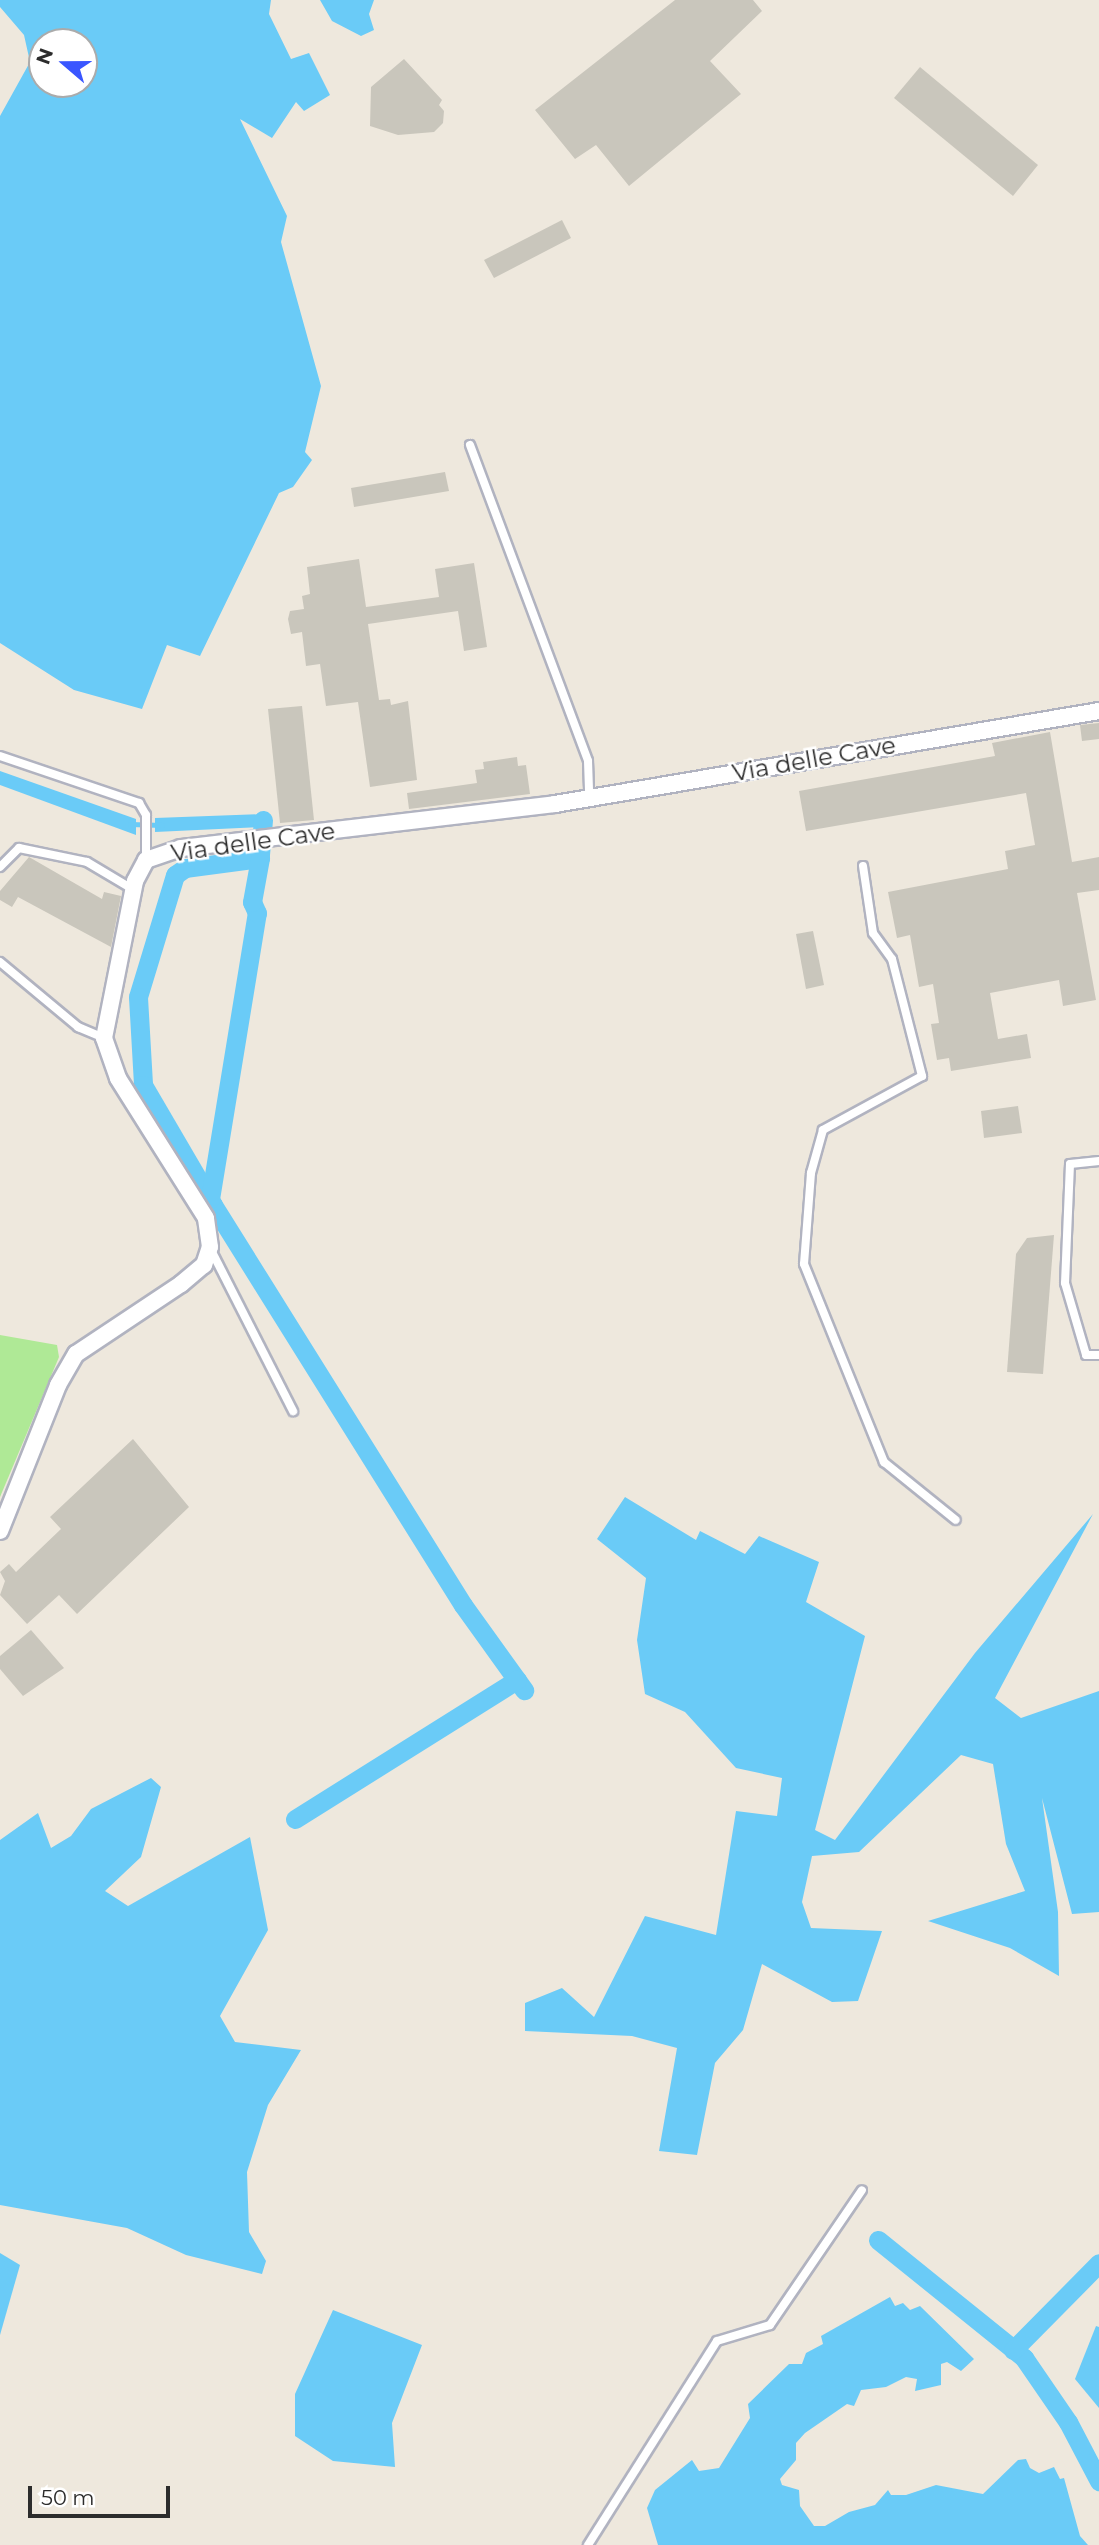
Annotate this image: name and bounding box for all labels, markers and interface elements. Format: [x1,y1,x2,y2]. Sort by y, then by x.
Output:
north arrow [28,28,98,98]
text: N [31,45,58,67]
street label: Via delle Cave [730,730,898,788]
street label: Via delle Cave [169,816,337,868]
scale bar [32,2472,173,2516]
text: 50 m [41,2485,95,2510]

